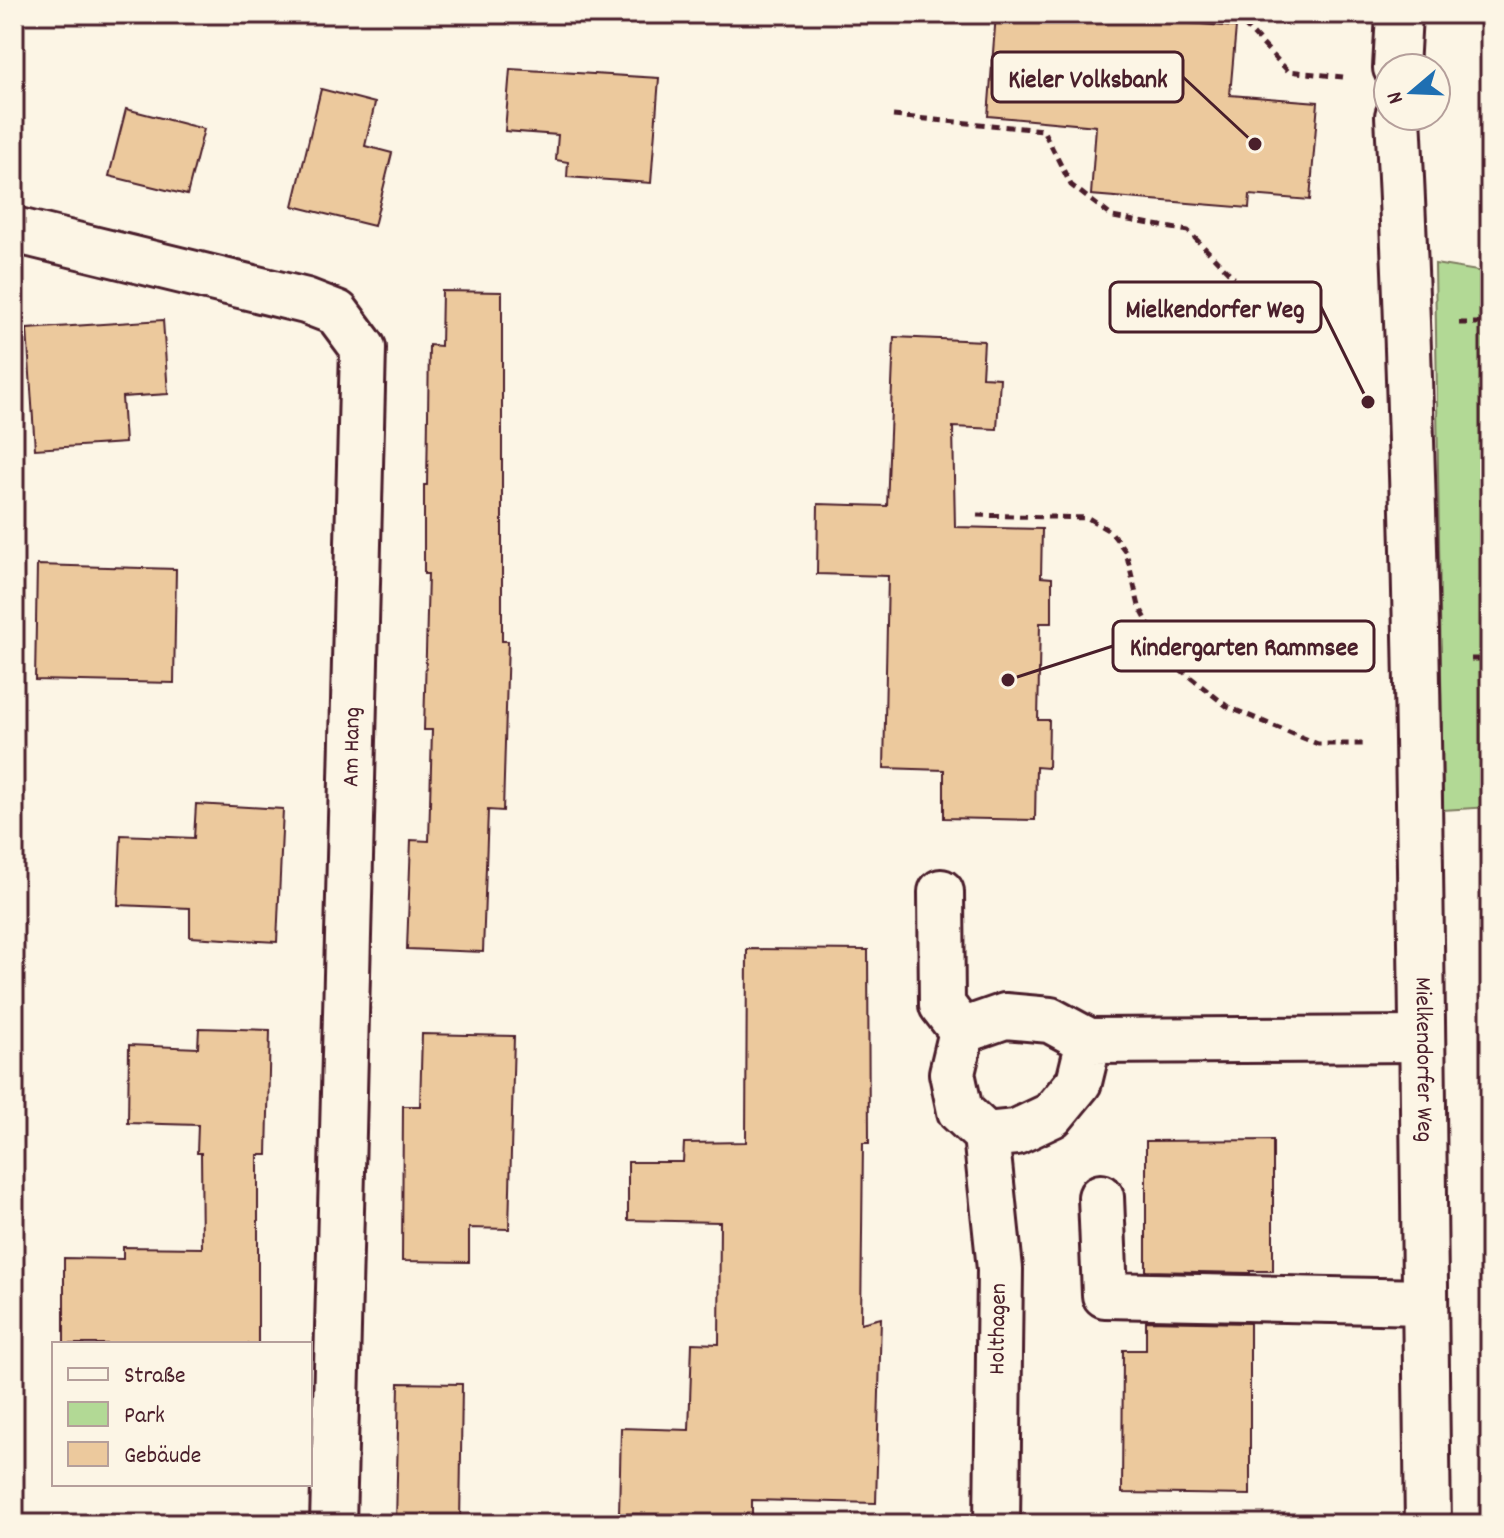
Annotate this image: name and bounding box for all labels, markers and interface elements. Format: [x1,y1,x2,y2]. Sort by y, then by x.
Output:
callout: Kieler Volksbank [992,52,1183,102]
north arrow [1372,52,1452,132]
text: Kieler Volksbank [1008,63,1168,100]
text: N [1380,87,1413,108]
callout: Mielkendorfer Weg [1110,282,1321,332]
text: Mielkendorfer Weg [1125,293,1305,330]
callout: Kindergarten Rammsee [1113,621,1374,671]
text: Kindergarten Rammsee [1130,631,1358,668]
street label: Am Hang [335,707,371,787]
street label: Mielkendorfer Weg [1405,977,1440,1143]
street label: Holthagen [981,1283,1017,1375]
legend [52,1342,312,1486]
text: Straße [124,1360,186,1394]
text: Park [124,1400,165,1434]
text: Gebäude [124,1440,201,1474]

